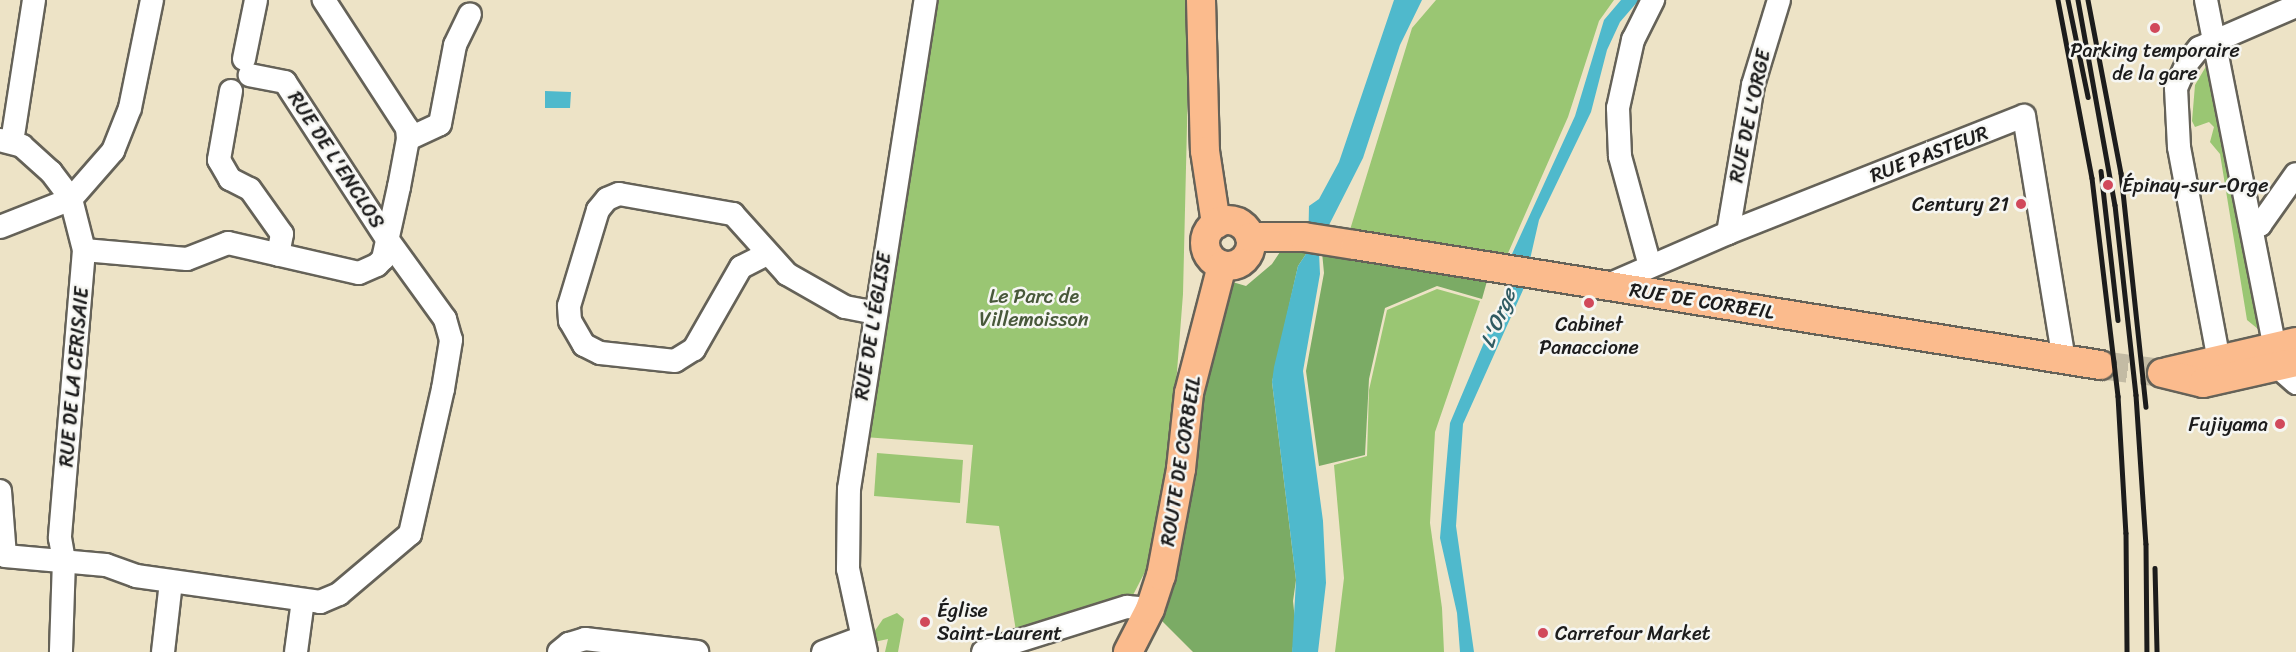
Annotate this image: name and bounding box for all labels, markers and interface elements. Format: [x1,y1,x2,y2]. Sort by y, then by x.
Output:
marker: Parking temporaire de la gare [2148,21,2162,35]
place label: Parking temporaire de la gare [2070,38,2240,85]
street label: RUE DE L'ORGE [1724,47,1776,185]
street label: RUE DE L'ENCLOS [283,87,389,233]
street label: RUE PASTEUR [1867,121,1991,187]
place label: Épinay-sur-Orge [2122,173,2268,197]
marker: Épinay-sur-Orge [2099,176,2117,194]
place label: Century 21 [1912,192,2009,216]
marker: Century 21 [2014,197,2028,211]
street label: RUE DE L'ÉGLISE [849,250,897,402]
street label: RUE DE CORBEIL [1628,278,1776,324]
park label: Le Parc de Villemoisson [979,284,1089,331]
street label: RUE DE LA CERISAIE [54,285,94,469]
water label: L'Orge [1474,285,1522,351]
marker: Cabinet Panaccione [1582,296,1596,310]
place label: Cabinet Panaccione [1539,312,1639,359]
street label: ROUTE DE CORBEIL [1156,375,1206,547]
place label: Fujiyama [2189,412,2268,436]
marker: Fujiyama [2273,417,2287,431]
place label: Église Saint-Laurent [937,598,1062,645]
marker: Église Saint-Laurent [918,615,932,629]
place label: Carrefour Market [1555,621,1710,645]
marker: Carrefour Market [1536,626,1550,640]

